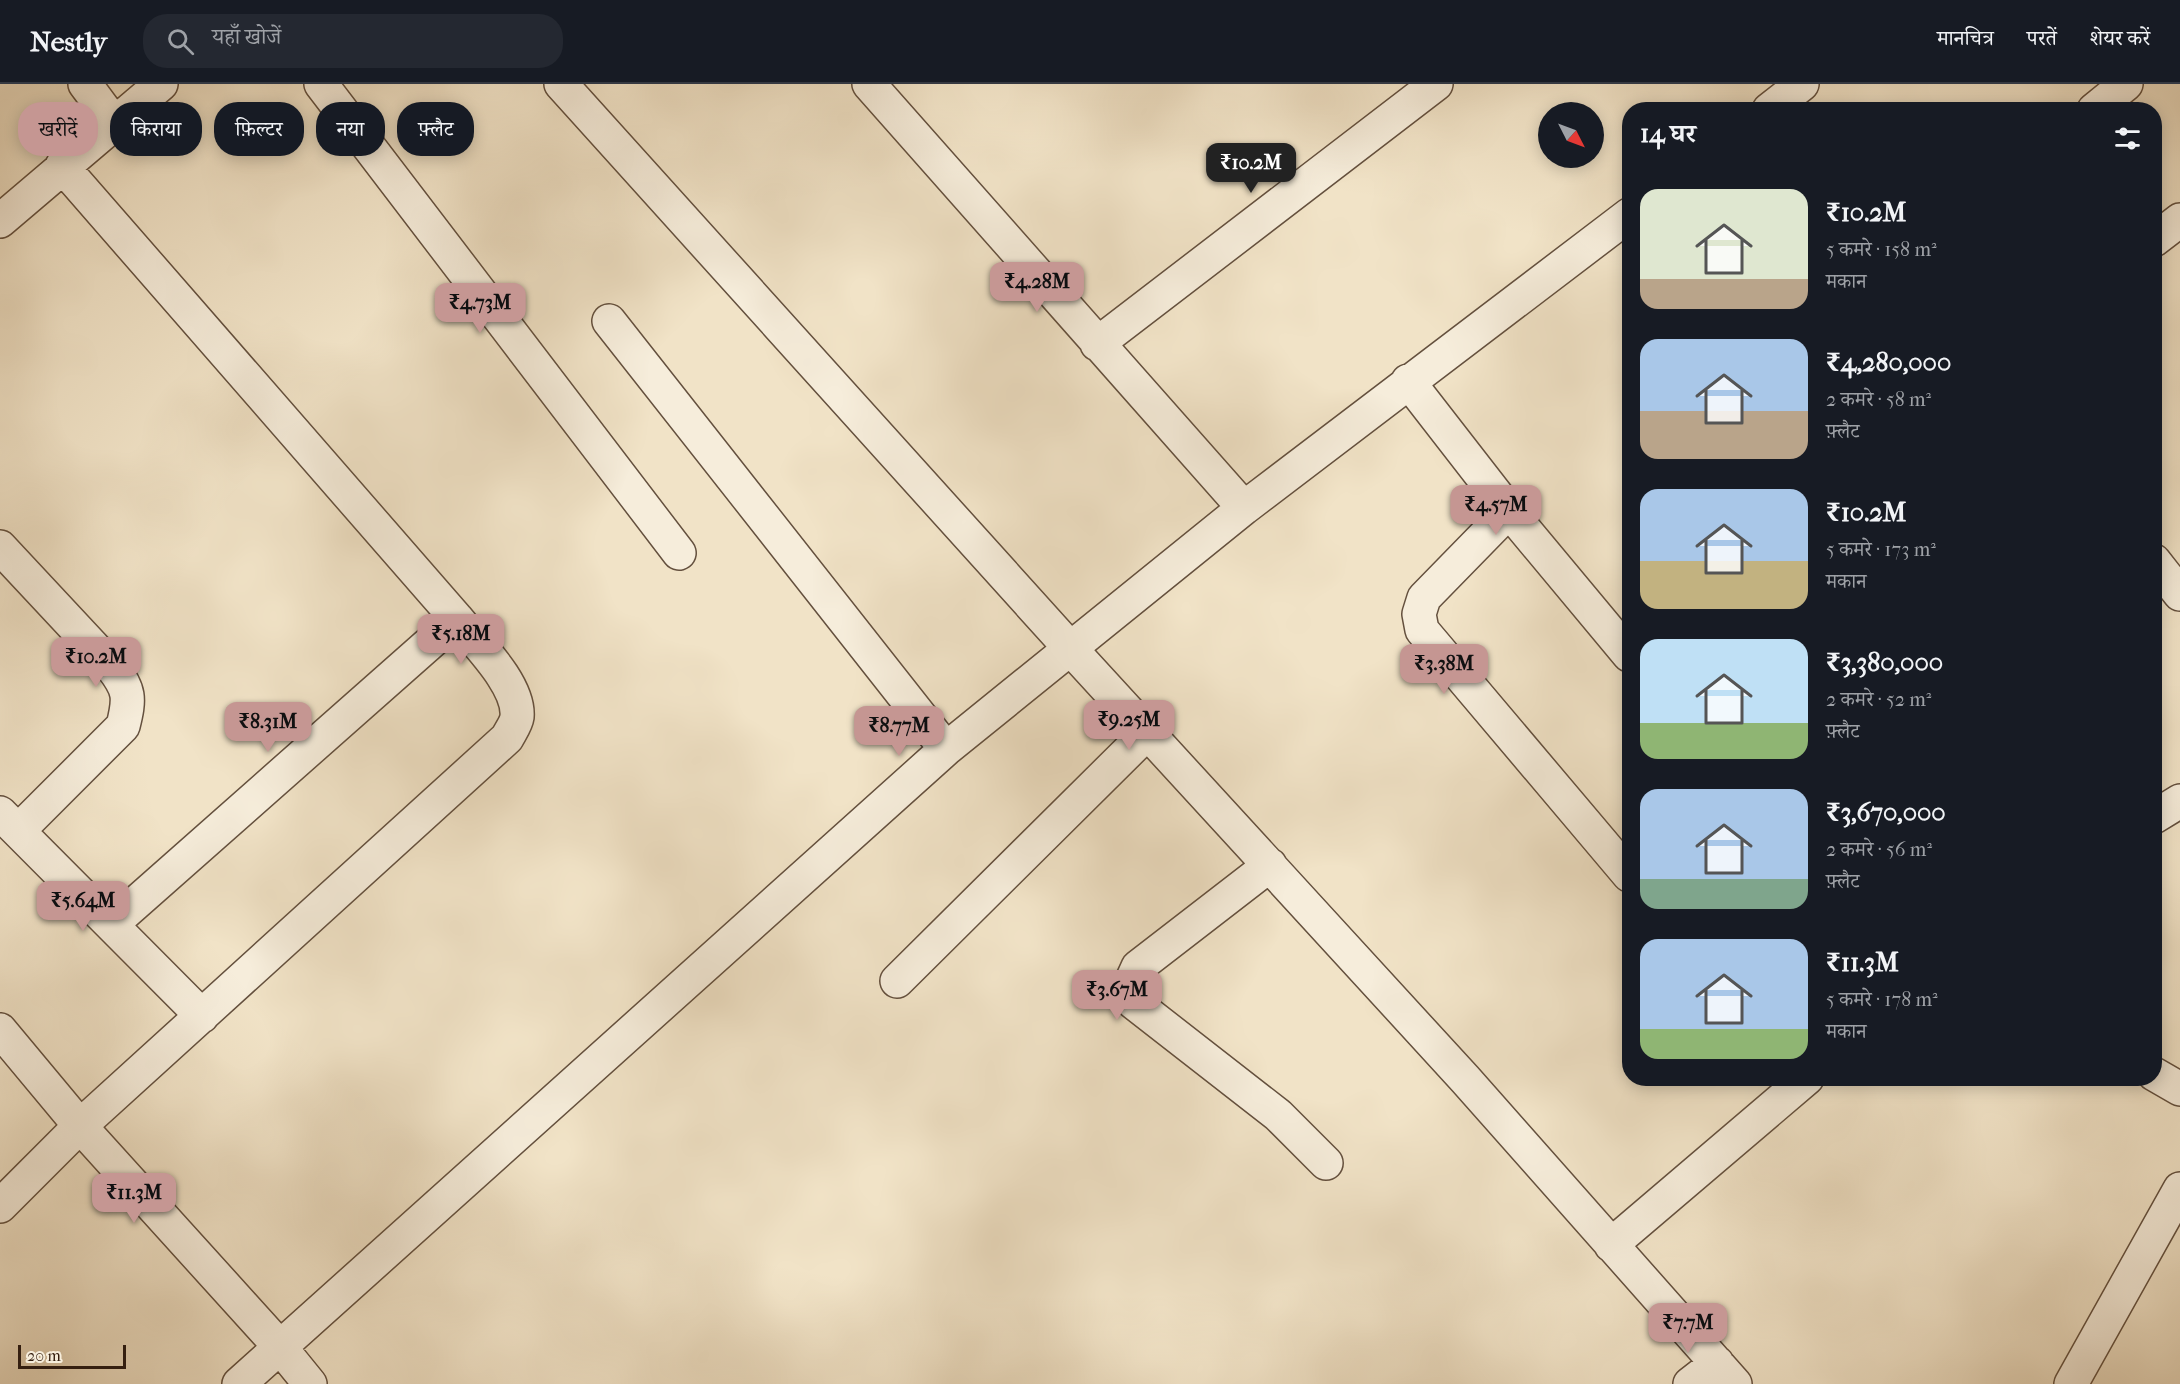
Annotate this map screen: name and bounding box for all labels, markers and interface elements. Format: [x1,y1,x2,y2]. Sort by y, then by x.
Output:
search box [143,14,563,68]
text: यहाँ खोजें [212,24,281,50]
text: Nestly [30,25,107,58]
icon: search [164,25,197,58]
text: मानचित्र [1937,26,1994,50]
text: परतें [2027,26,2057,50]
text: शेयर करें [2090,26,2150,50]
chip: खरीदें [18,102,98,156]
chip: किराया [110,102,202,156]
chip: फ़िल्टर [214,102,304,156]
chip: नया [316,102,385,156]
chip: फ़्लैट [397,102,474,156]
north arrow [1538,102,1604,168]
map controls [1538,102,1604,168]
text: 14 घर [1640,118,1696,149]
icon: filters [2111,122,2144,155]
pin: ₹10.2M [1202,143,1300,194]
text: ₹10.2M [1220,151,1282,174]
text: ₹10.2M [1826,197,1906,228]
icon: home [1688,213,1760,285]
text: 5 कमरे · 158 m² [1826,238,1937,261]
pin: ₹4.28M [988,262,1086,313]
text: ₹4.28M [1004,270,1070,293]
text: मकान [1826,270,1867,293]
pin: ₹4.73M [431,283,529,334]
text: ₹4.73M [449,291,511,314]
text: ₹4,280,000 [1826,347,1951,378]
icon: home [1688,363,1760,435]
text: 2 कमरे · 58 m² [1826,388,1931,411]
text: फ़्लैट [1826,420,1859,443]
pin: ₹4.57M [1447,485,1545,536]
text: ₹4.57M [1464,493,1528,516]
text: ₹10.2M [1826,497,1906,528]
icon: home [1688,513,1760,585]
text: 5 कमरे · 173 m² [1826,538,1936,561]
text: मकान [1826,570,1867,593]
pin: ₹5.18M [412,614,510,665]
text: ₹5.18M [431,622,491,645]
pin: ₹10.2M [47,637,145,688]
pin: ₹3.38M [1395,644,1493,695]
text: ₹10.2M [65,645,127,668]
text: ₹3,380,000 [1826,647,1943,678]
text: ₹3.38M [1414,652,1474,675]
icon: home [1688,663,1760,735]
text: 2 कमरे · 52 m² [1826,688,1932,711]
pin: ₹9.25M [1080,700,1178,751]
pin: ₹8.31M [219,702,317,753]
pin: ₹8.77M [850,706,948,757]
text: ₹9.25M [1098,708,1160,731]
text: ₹8.31M [239,710,297,733]
text: ₹8.77M [868,714,930,737]
text: फ़्लैट [1826,720,1859,743]
text: ₹3,670,000 [1826,797,1946,828]
icon: home [1688,813,1760,885]
text: 2 कमरे · 56 m² [1826,838,1932,861]
text: फ़्लैट [1826,870,1859,893]
pin: ₹5.64M [34,881,132,932]
text: ₹5.64M [51,889,115,912]
text: ₹11.3M [1826,947,1899,978]
icon: home [1688,963,1760,1035]
pin: ₹3.67M [1068,970,1166,1021]
text: ₹3.67M [1086,978,1148,1001]
text: 5 कमरे · 178 m² [1826,988,1938,1011]
text: मकान [1826,1020,1867,1043]
pin: ₹11.3M [85,1173,183,1224]
text: ₹11.3M [106,1181,162,1204]
pin: ₹7.7M [1646,1303,1730,1354]
text: ₹7.7M [1662,1311,1714,1334]
scale bar [18,1342,126,1370]
text: 20 m [27,1346,61,1365]

